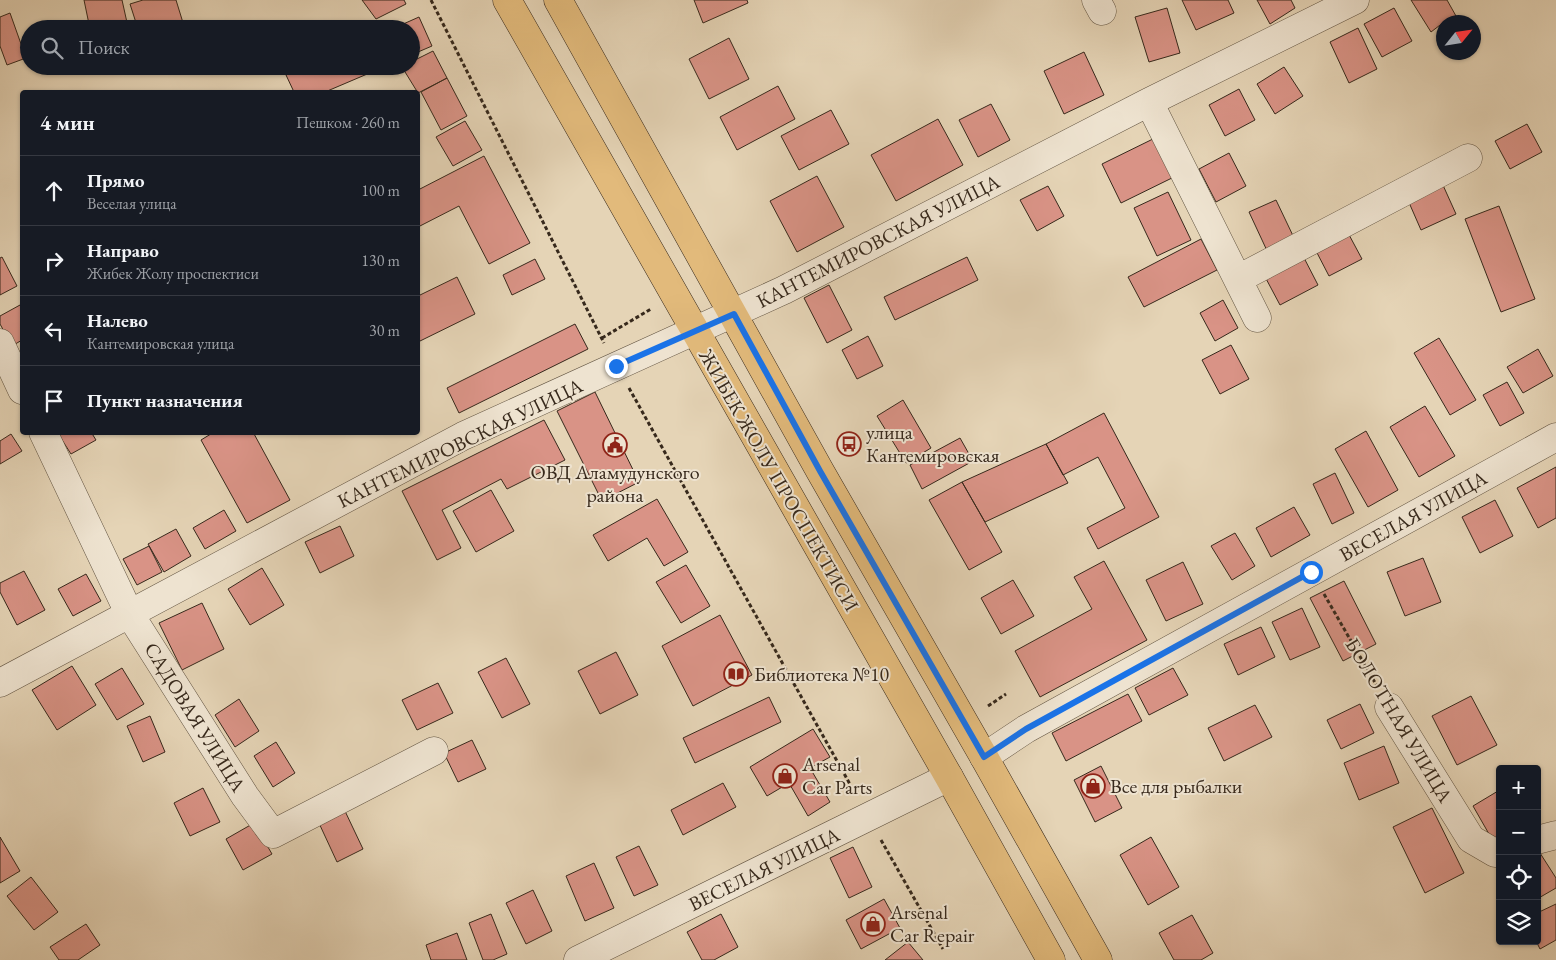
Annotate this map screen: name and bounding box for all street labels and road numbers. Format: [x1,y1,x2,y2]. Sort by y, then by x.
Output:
street label: КАНТЕМИРОВСКАЯ УЛИЦА [752,168,1004,314]
street label: ЖИБЕК ЖОЛУ ПРОСПЕКТИСИ [693,343,865,616]
street label: КАНТЕМИРОВСКАЯ УЛИЦА [333,372,587,514]
street label: ВЕСЕЛАЯ УЛИЦА [1335,465,1492,567]
street label: БОЛОТНАЯ УЛИЦА [1340,633,1459,807]
street label: САДОВАЯ УЛИЦА [139,637,252,797]
street label: ВЕСЕЛАЯ УЛИЦА [684,821,844,917]

